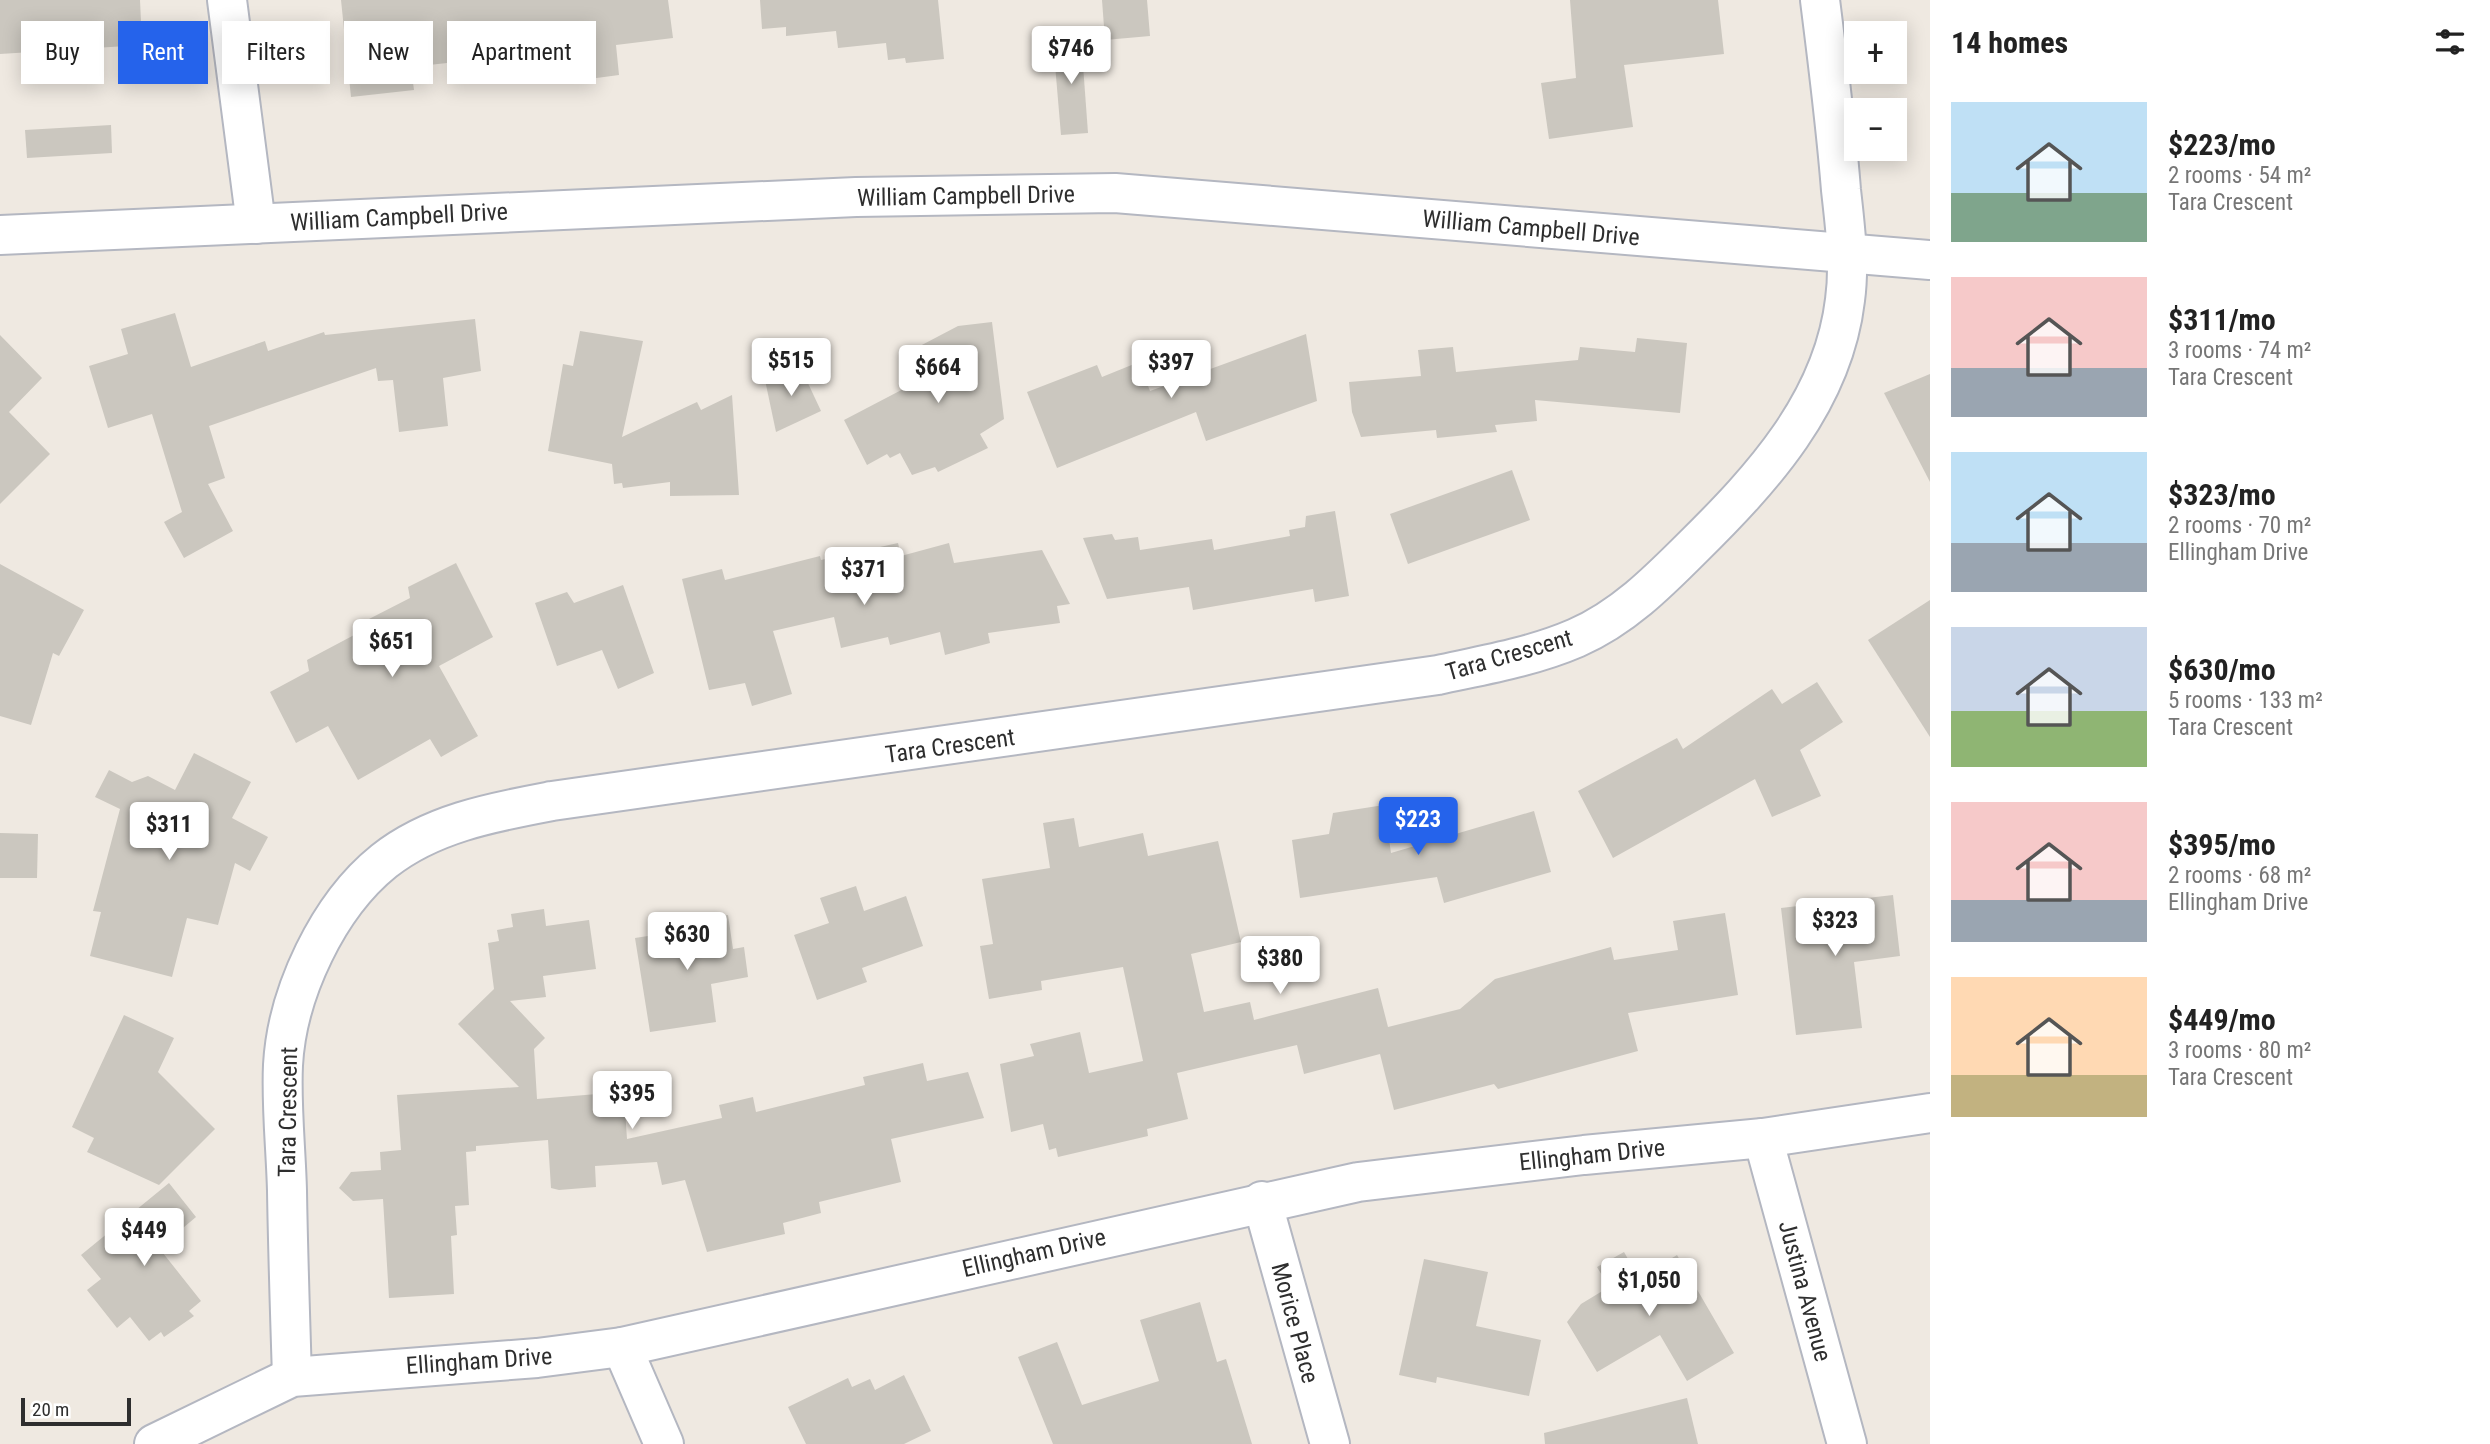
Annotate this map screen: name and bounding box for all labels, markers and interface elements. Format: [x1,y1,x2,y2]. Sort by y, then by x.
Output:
chip: Buy [21,21,104,84]
chip: Rent [118,21,208,84]
chip: Filters [222,21,330,84]
chip: New [344,21,433,84]
chip: Apartment [447,21,596,84]
map controls [1844,21,1907,161]
button: + [1844,21,1907,84]
icon: filters [2431,23,2469,61]
text: 14 homes [1951,25,2068,60]
pin: $746 [1030,27,1112,86]
text: $746 [1048,35,1094,62]
button: − [1844,98,1907,161]
text: $223/mo [2168,127,2276,162]
icon: home [2007,130,2091,214]
text: 2 rooms · 54 m² [2168,162,2311,189]
street label: William Campbell Drive [857,180,1075,212]
text: Tara Crescent [2168,189,2293,216]
street label: William Campbell Drive [289,197,509,237]
street label: William Campbell Drive [1421,205,1641,251]
text: $311/mo [2168,302,2276,337]
icon: home [2007,305,2091,389]
text: 3 rooms · 74 m² [2168,337,2311,364]
pin: $515 [750,338,832,398]
pin: $397 [1130,340,1212,400]
pin: $664 [897,346,979,405]
text: $515 [768,347,814,374]
text: $397 [1148,349,1194,376]
text: $664 [915,354,961,381]
text: Tara Crescent [2168,364,2293,391]
text: $323/mo [2168,477,2276,512]
icon: home [2007,480,2091,564]
text: 2 rooms · 70 m² [2168,512,2311,539]
text: Ellingham Drive [2168,539,2308,566]
pin: $371 [823,548,905,607]
text: $371 [841,556,887,583]
pin: $651 [351,620,433,679]
street label: Tara Crescent [1442,624,1576,686]
text: $651 [369,628,415,655]
text: $630/mo [2168,652,2276,687]
icon: home [2007,655,2091,739]
text: 5 rooms · 133 m² [2168,687,2323,714]
text: Tara Crescent [2168,714,2293,741]
street label: Tara Crescent [883,723,1017,769]
pin: $223 [1377,798,1459,857]
pin: $311 [128,802,210,862]
text: $223 [1395,806,1441,833]
text: $311 [146,811,192,838]
text: $395/mo [2168,827,2276,862]
icon: home [2007,830,2091,914]
text: 2 rooms · 68 m² [2168,862,2311,889]
text: Ellingham Drive [2168,889,2308,916]
pin: $323 [1794,898,1876,958]
text: $323 [1812,907,1858,934]
pin: $630 [646,912,728,972]
text: $630 [664,921,710,948]
pin: $380 [1239,936,1321,996]
text: $380 [1257,945,1303,972]
text: $449/mo [2168,1002,2276,1037]
icon: home [2007,1005,2091,1089]
text: 3 rooms · 80 m² [2168,1037,2311,1064]
street label: Tara Crescent [273,1047,303,1177]
text: Tara Crescent [2168,1064,2293,1091]
pin: $395 [591,1072,673,1131]
text: $395 [609,1080,655,1107]
street label: Ellingham Drive [1518,1133,1666,1177]
pin: $449 [103,1208,185,1268]
text: $449 [121,1217,167,1244]
street label: Justina Avenue [1773,1218,1837,1364]
street label: Ellingham Drive [959,1223,1109,1283]
pin: $1,050 [1592,1258,1706,1318]
street label: Morice Place [1265,1260,1325,1386]
text: $1,050 [1617,1267,1681,1294]
street label: Ellingham Drive [405,1342,553,1380]
scale bar [21,1395,131,1427]
text: 20 m [32,1398,69,1421]

